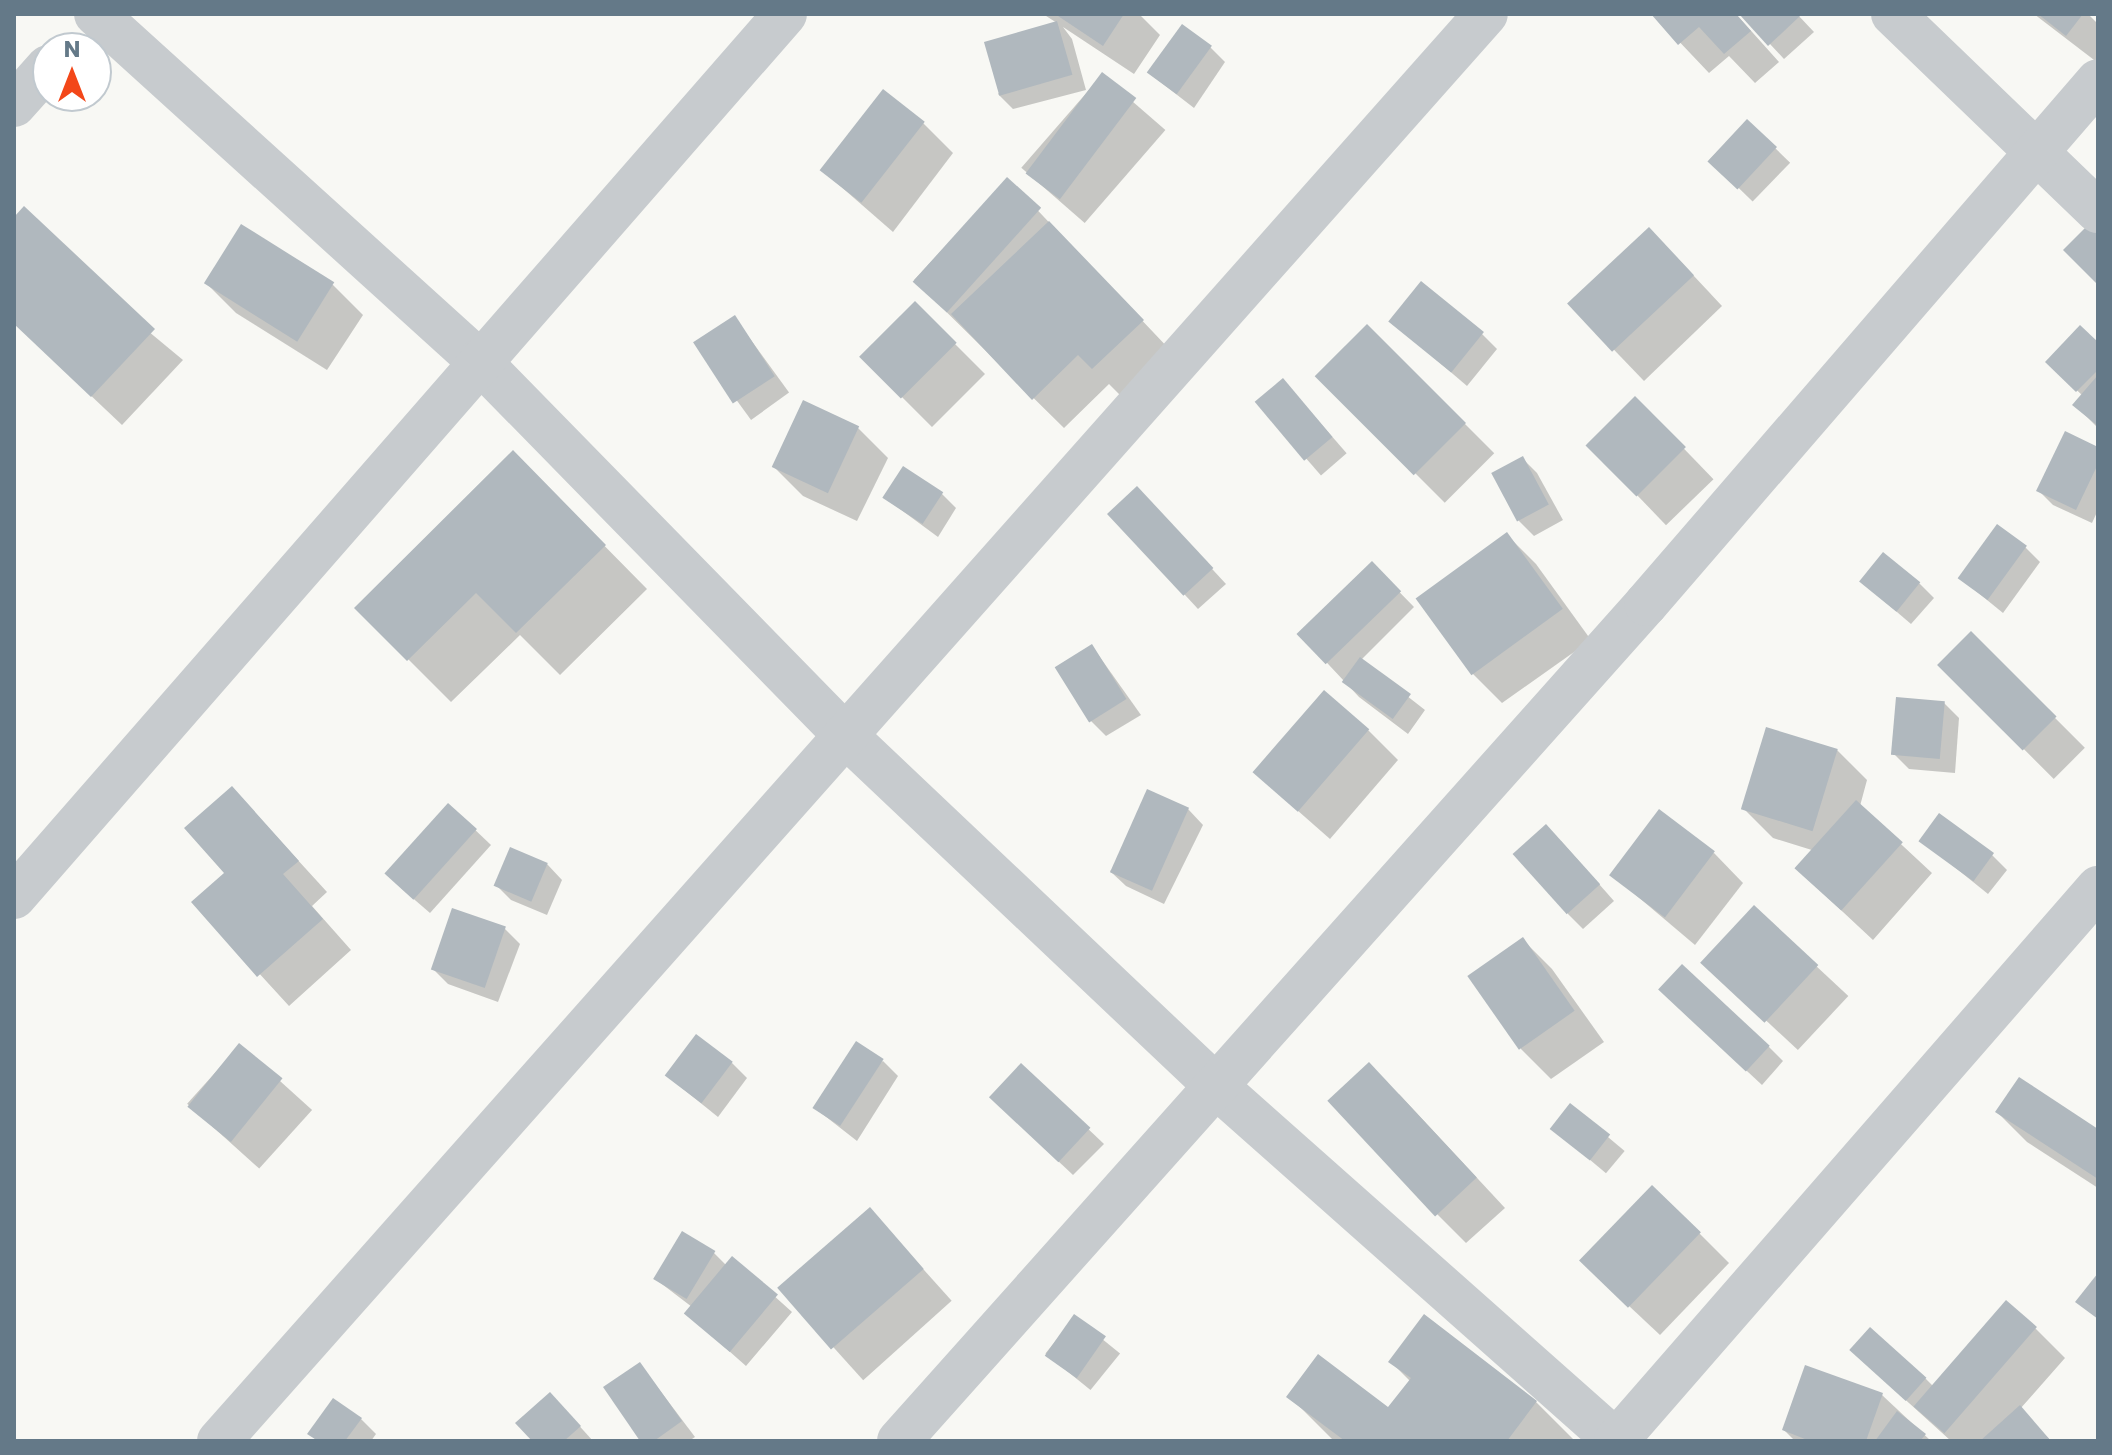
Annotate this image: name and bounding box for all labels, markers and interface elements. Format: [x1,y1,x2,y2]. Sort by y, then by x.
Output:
north arrow [32,32,112,112]
text: N [64,34,80,65]

